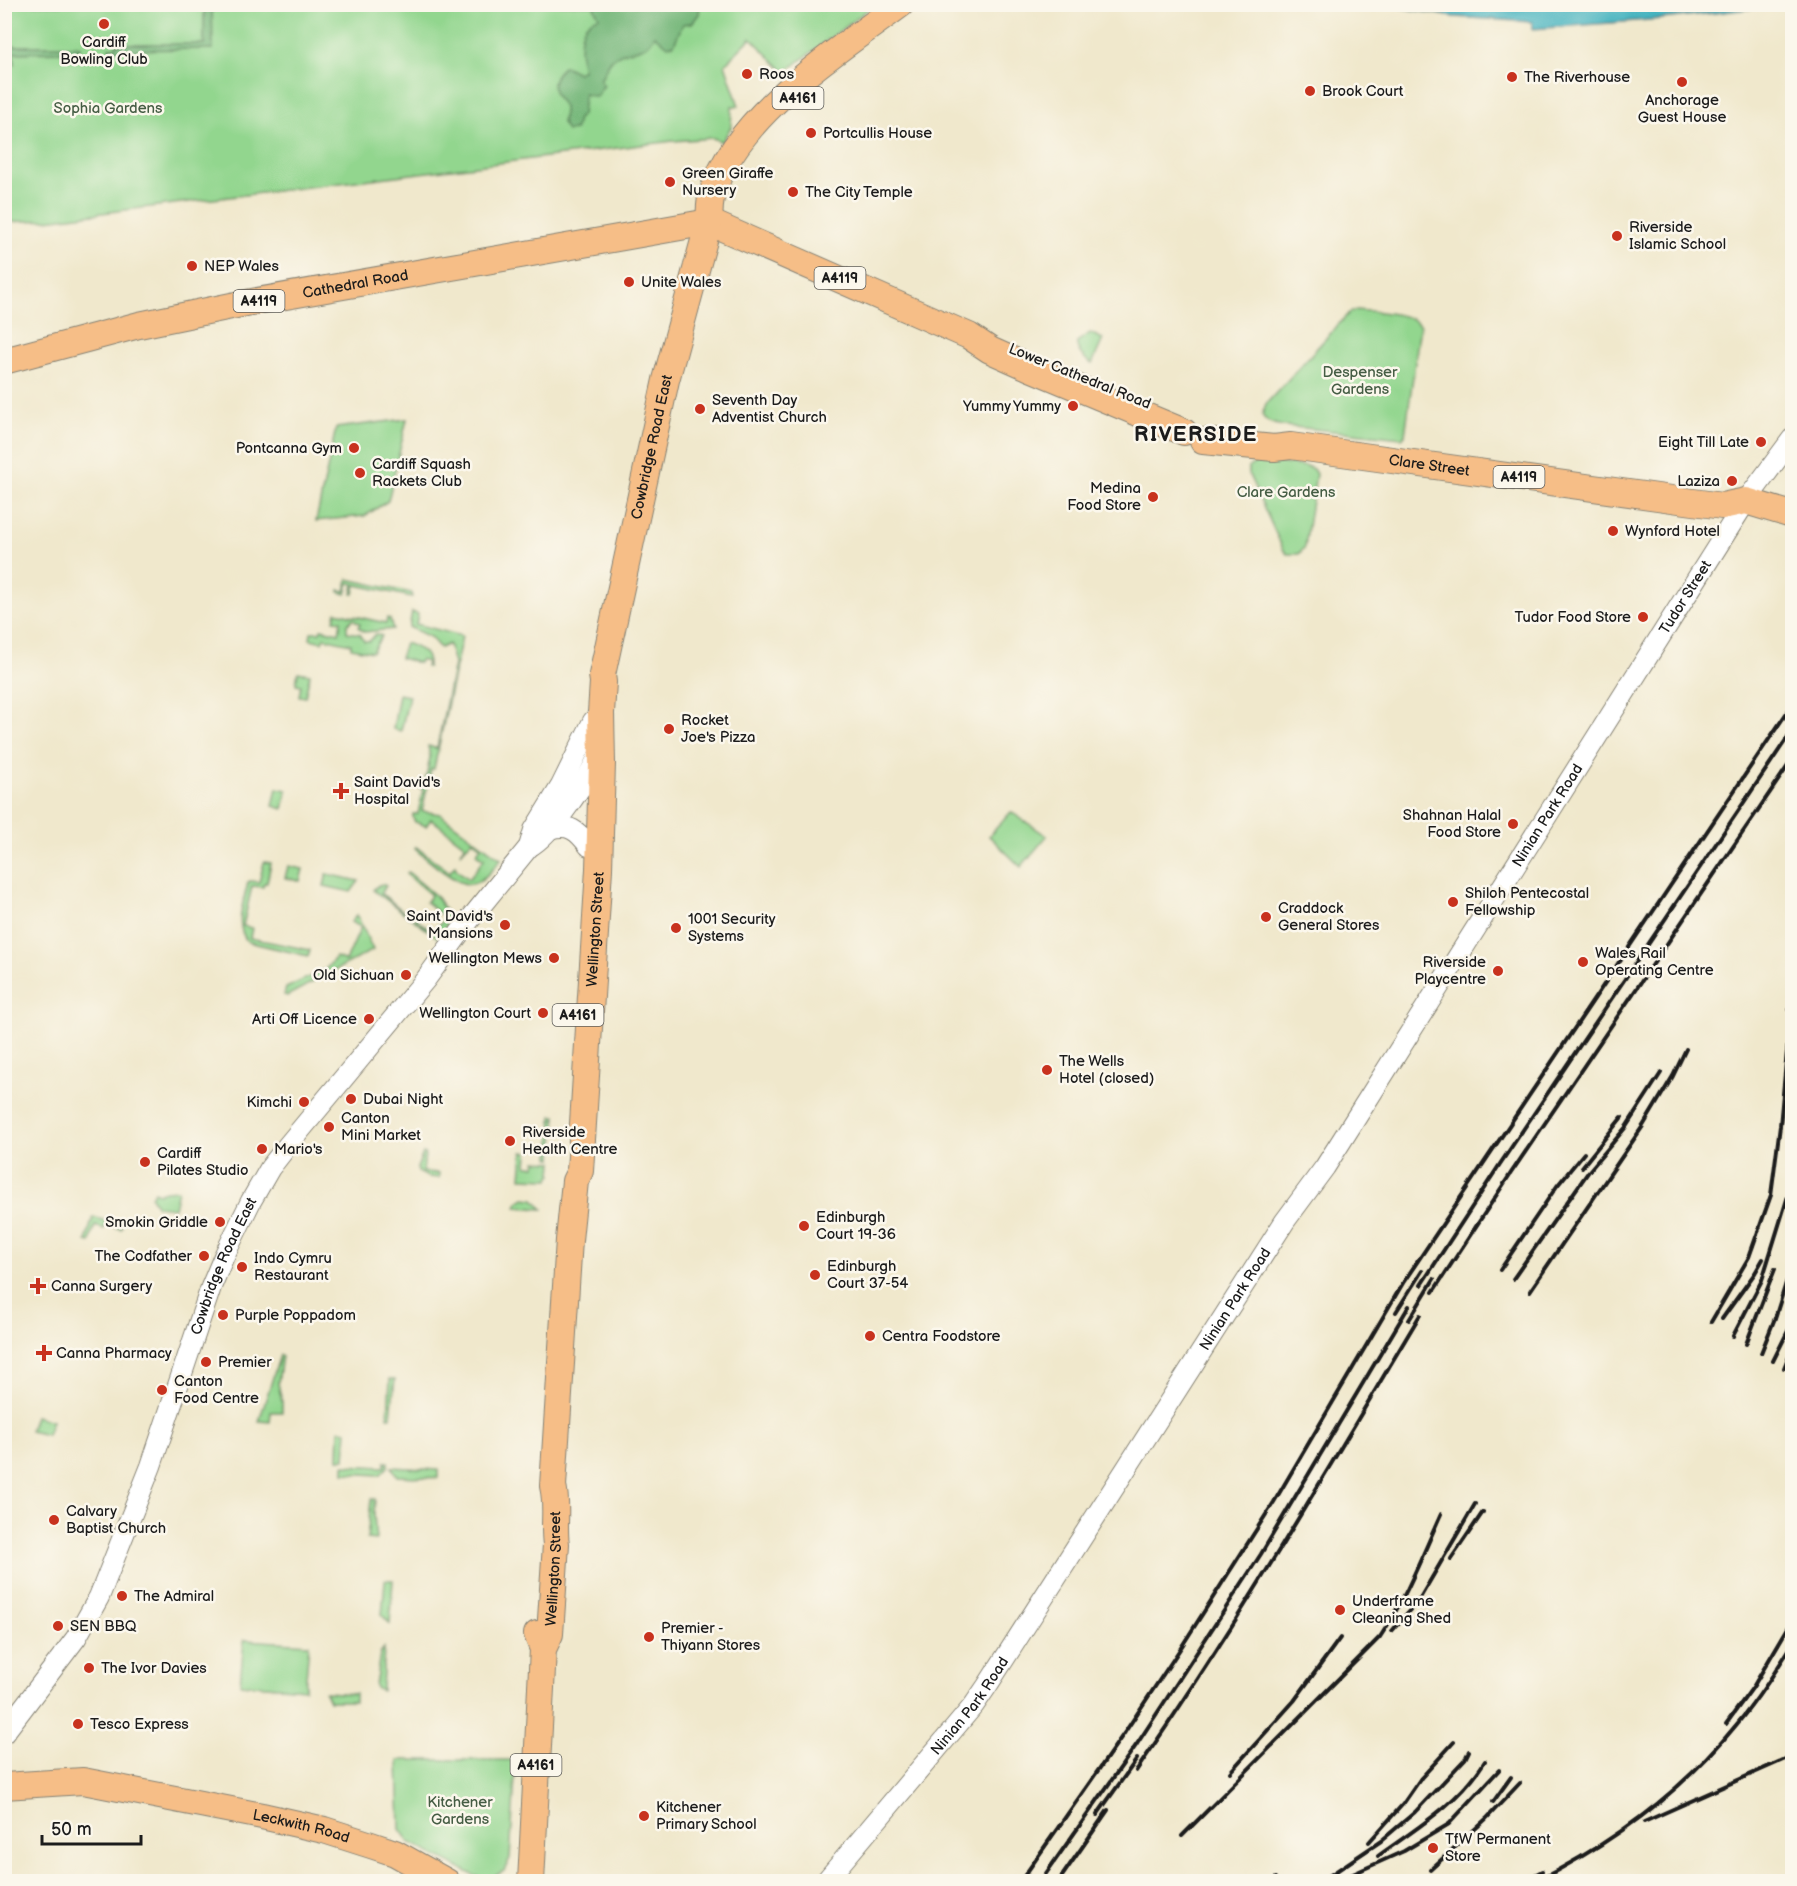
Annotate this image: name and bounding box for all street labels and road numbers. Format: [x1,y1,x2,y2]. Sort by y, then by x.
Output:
road number: A4161 [772,87,824,109]
street label: Cathedral Road [301,266,410,303]
road number: A4119 [814,267,866,289]
road number: A4119 [234,290,284,312]
street label: Lower Cathedral Road [1006,339,1154,414]
street label: Cowbridge Road East [627,372,677,521]
street label: Clare Street [1387,451,1471,481]
road number: A4119 [1494,466,1544,488]
street label: Tudor Street [1655,557,1716,638]
street label: Ninian Park Road [1508,760,1587,871]
street label: Wellington Street [583,871,609,988]
road number: A4161 [552,1004,604,1026]
street label: Cowbridge Road East [187,1194,261,1337]
street label: Ninian Park Road [1195,1244,1275,1354]
street label: Wellington Street [542,1511,566,1627]
street label: Ninian Park Road [927,1654,1013,1759]
road number: A4161 [510,1754,562,1776]
street label: Leckwith Road [251,1805,352,1848]

